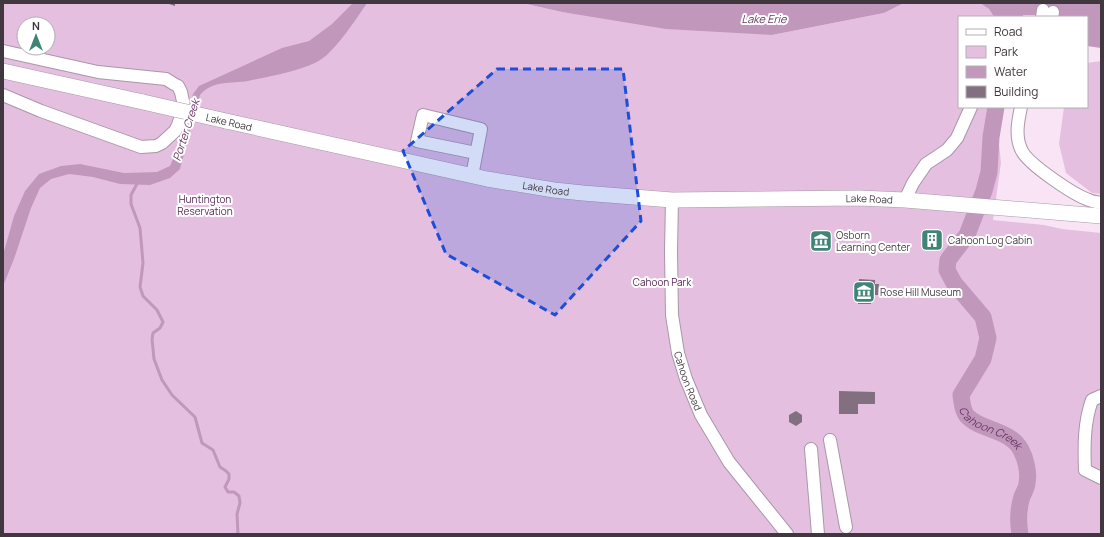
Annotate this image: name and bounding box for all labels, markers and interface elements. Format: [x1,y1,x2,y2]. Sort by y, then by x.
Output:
water label: Lake Erie [742,11,787,26]
north arrow [16,16,56,56]
legend [958,16,1088,108]
text: N [32,18,40,33]
text: Road [994,23,1022,40]
text: Park [994,43,1019,60]
text: Water [994,63,1028,80]
text: Building [994,83,1038,100]
water label: Porter Creek [169,96,203,163]
street label: Lake Road [204,110,254,134]
street label: Lake Road [521,178,570,199]
street label: Lake Road [846,191,893,206]
park label: Huntington Reservation [177,192,233,218]
building icon: Cahoon Log Cabin [919,227,945,253]
museum icon: Osborn Learning Center [808,228,834,254]
place label: Osborn Learning Center [836,228,911,254]
place label: Cahoon Log Cabin [948,233,1032,247]
park label: Cahoon Park [633,275,692,289]
museum icon: Rose Hill Museum [851,279,877,305]
place label: Rose Hill Museum [880,285,961,299]
street label: Cahoon Road [671,349,705,413]
water label: Cahoon Creek [956,404,1027,453]

